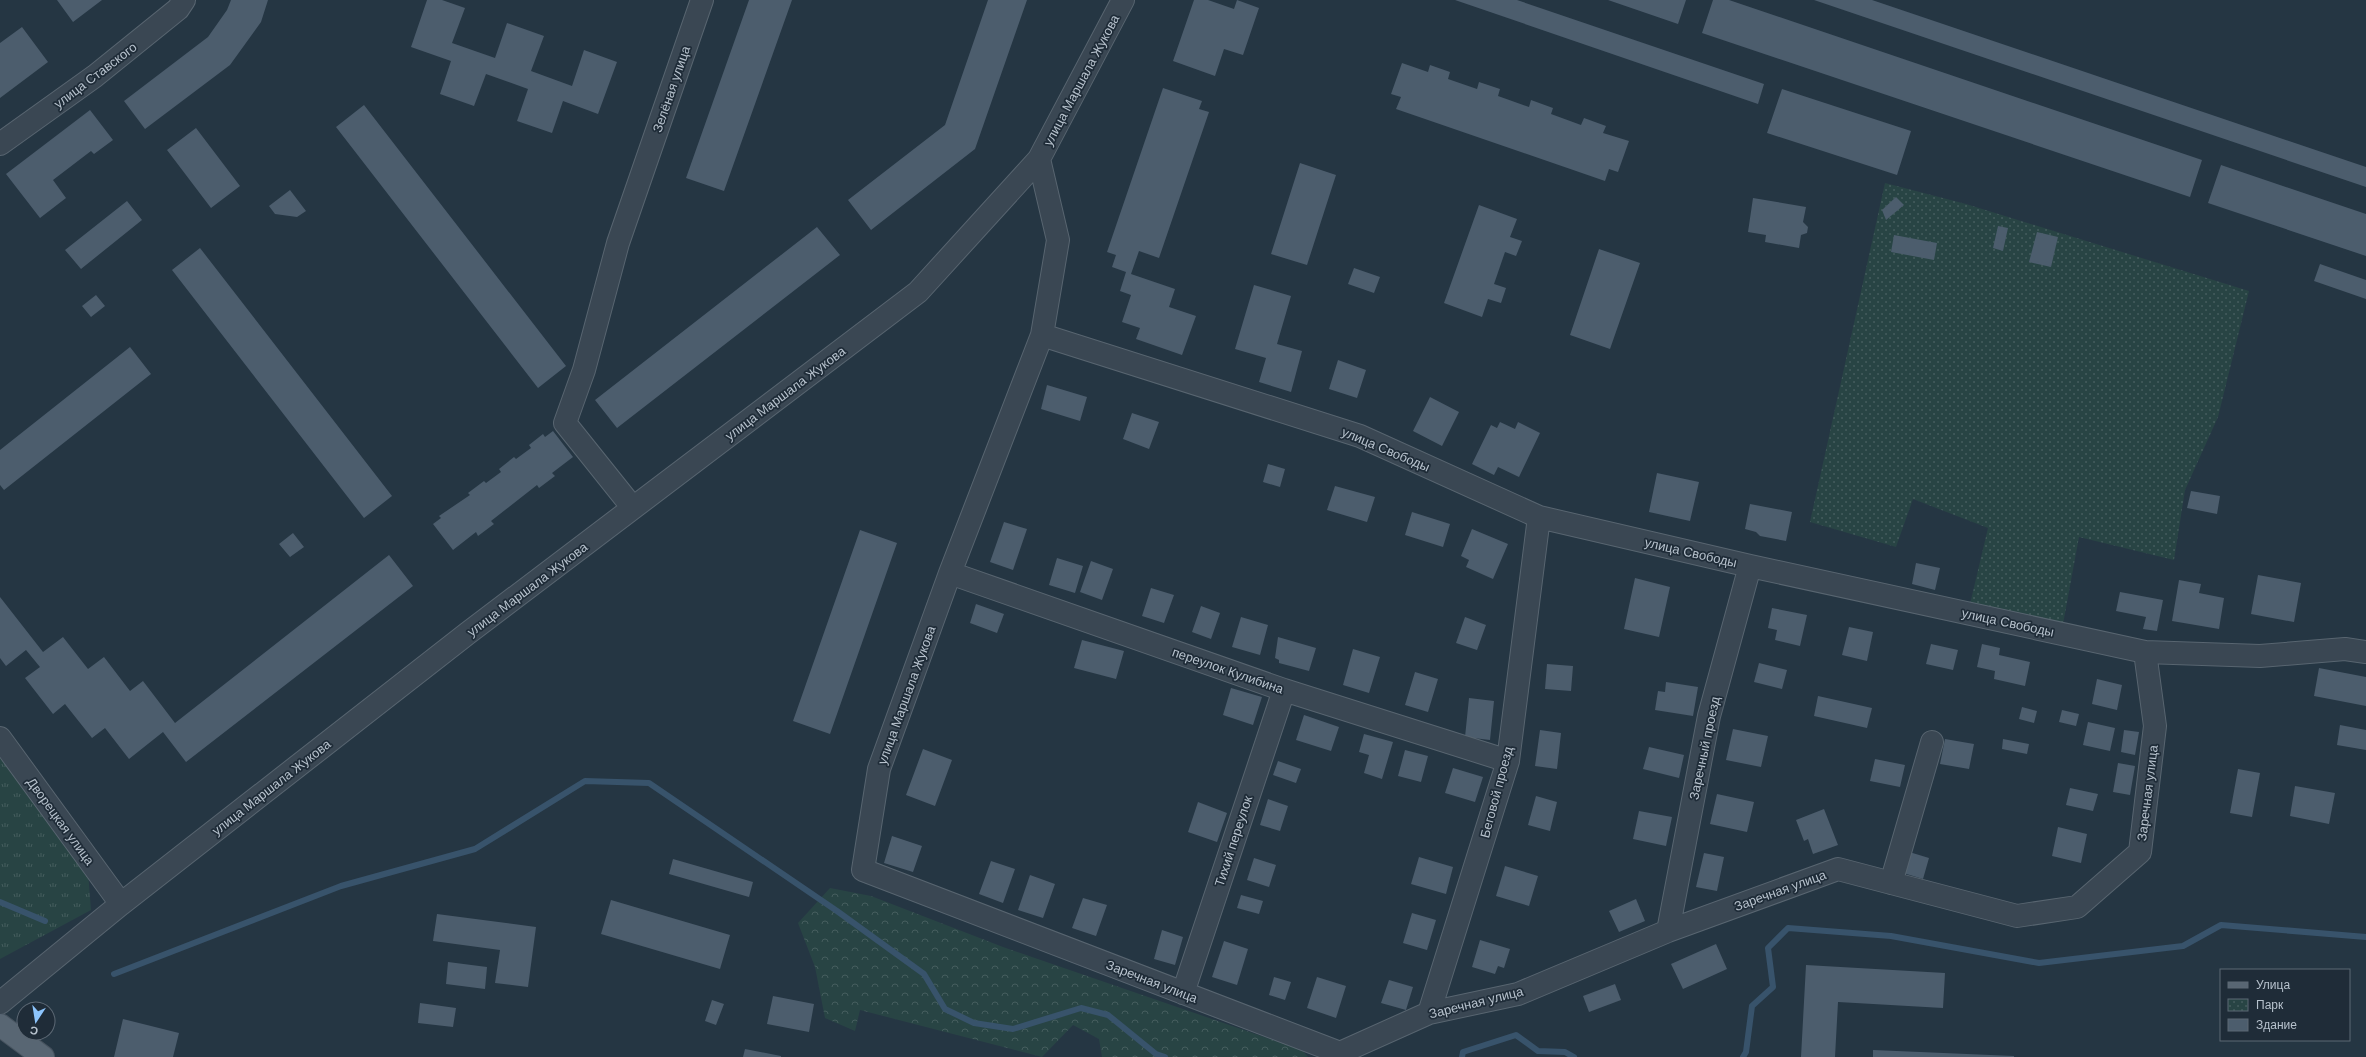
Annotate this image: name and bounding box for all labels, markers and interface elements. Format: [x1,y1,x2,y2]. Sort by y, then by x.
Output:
street label: улица Маршала Жукова [1040,11,1123,148]
street label: улица Ставского [51,39,140,111]
street label: Зелёная улица [650,43,694,134]
street label: улица Маршала Жукова [722,343,849,443]
street label: улица Свободы [1340,424,1432,475]
street label: улица Свободы [1643,535,1738,570]
street label: улица Маршала Жукова [464,539,591,639]
street label: улица Свободы [1960,605,2055,640]
street label: улица Маршала Жукова [874,623,939,766]
street label: переулок Кулибина [1170,644,1286,697]
street label: Заречный проезд [1686,695,1723,801]
street label: улица Маршала Жукова [209,736,334,838]
street label: Заречная улица [2134,743,2161,842]
street label: Беговой проезд [1477,744,1516,839]
street label: Дворецкая улица [24,775,98,869]
street label: Тихий переулок [1212,794,1255,889]
street label: Заречная улица [1732,867,1829,914]
street label: Заречная улица [1104,957,1200,1006]
legend [2220,969,2350,1041]
text: Улица [2256,978,2290,992]
street label: Заречная улица [1427,983,1526,1021]
text: Парк [2256,998,2284,1012]
north arrow [16,1001,56,1041]
text: Здание [2256,1018,2297,1032]
text: С [29,1024,39,1037]

